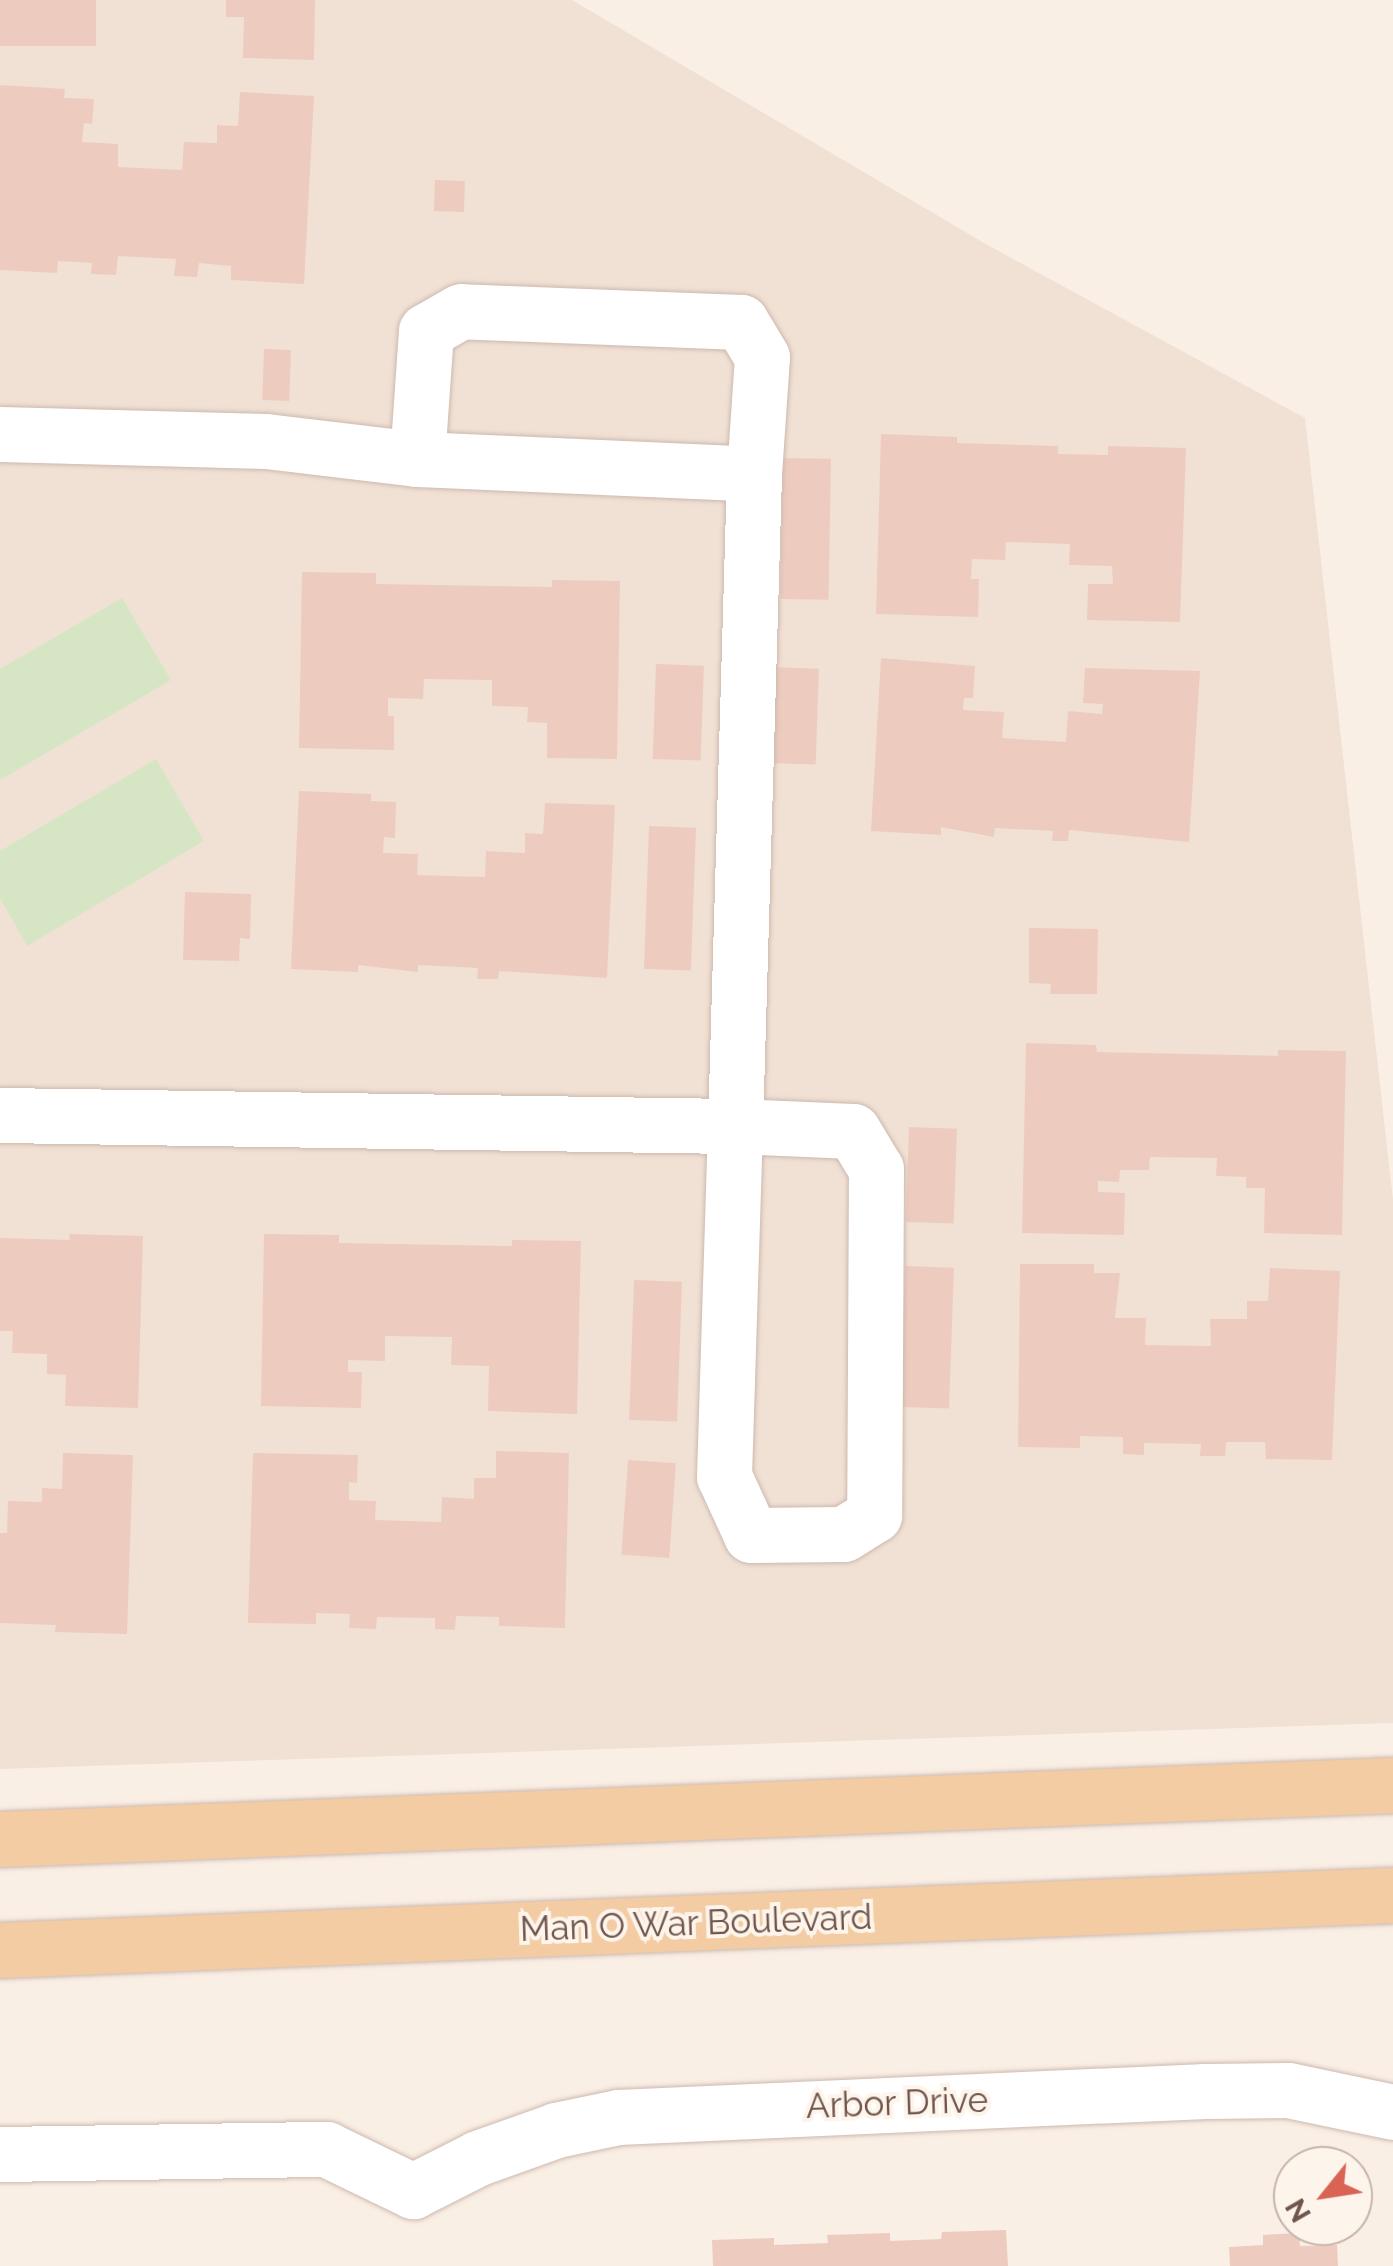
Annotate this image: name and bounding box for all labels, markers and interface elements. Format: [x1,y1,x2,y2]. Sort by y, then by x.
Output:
street label: Man O War Boulevard [518,1896,874,1950]
street label: Arbor Drive [805,2079,989,2127]
north arrow [1273,2146,1373,2246]
text: N [1279,2193,1318,2228]

